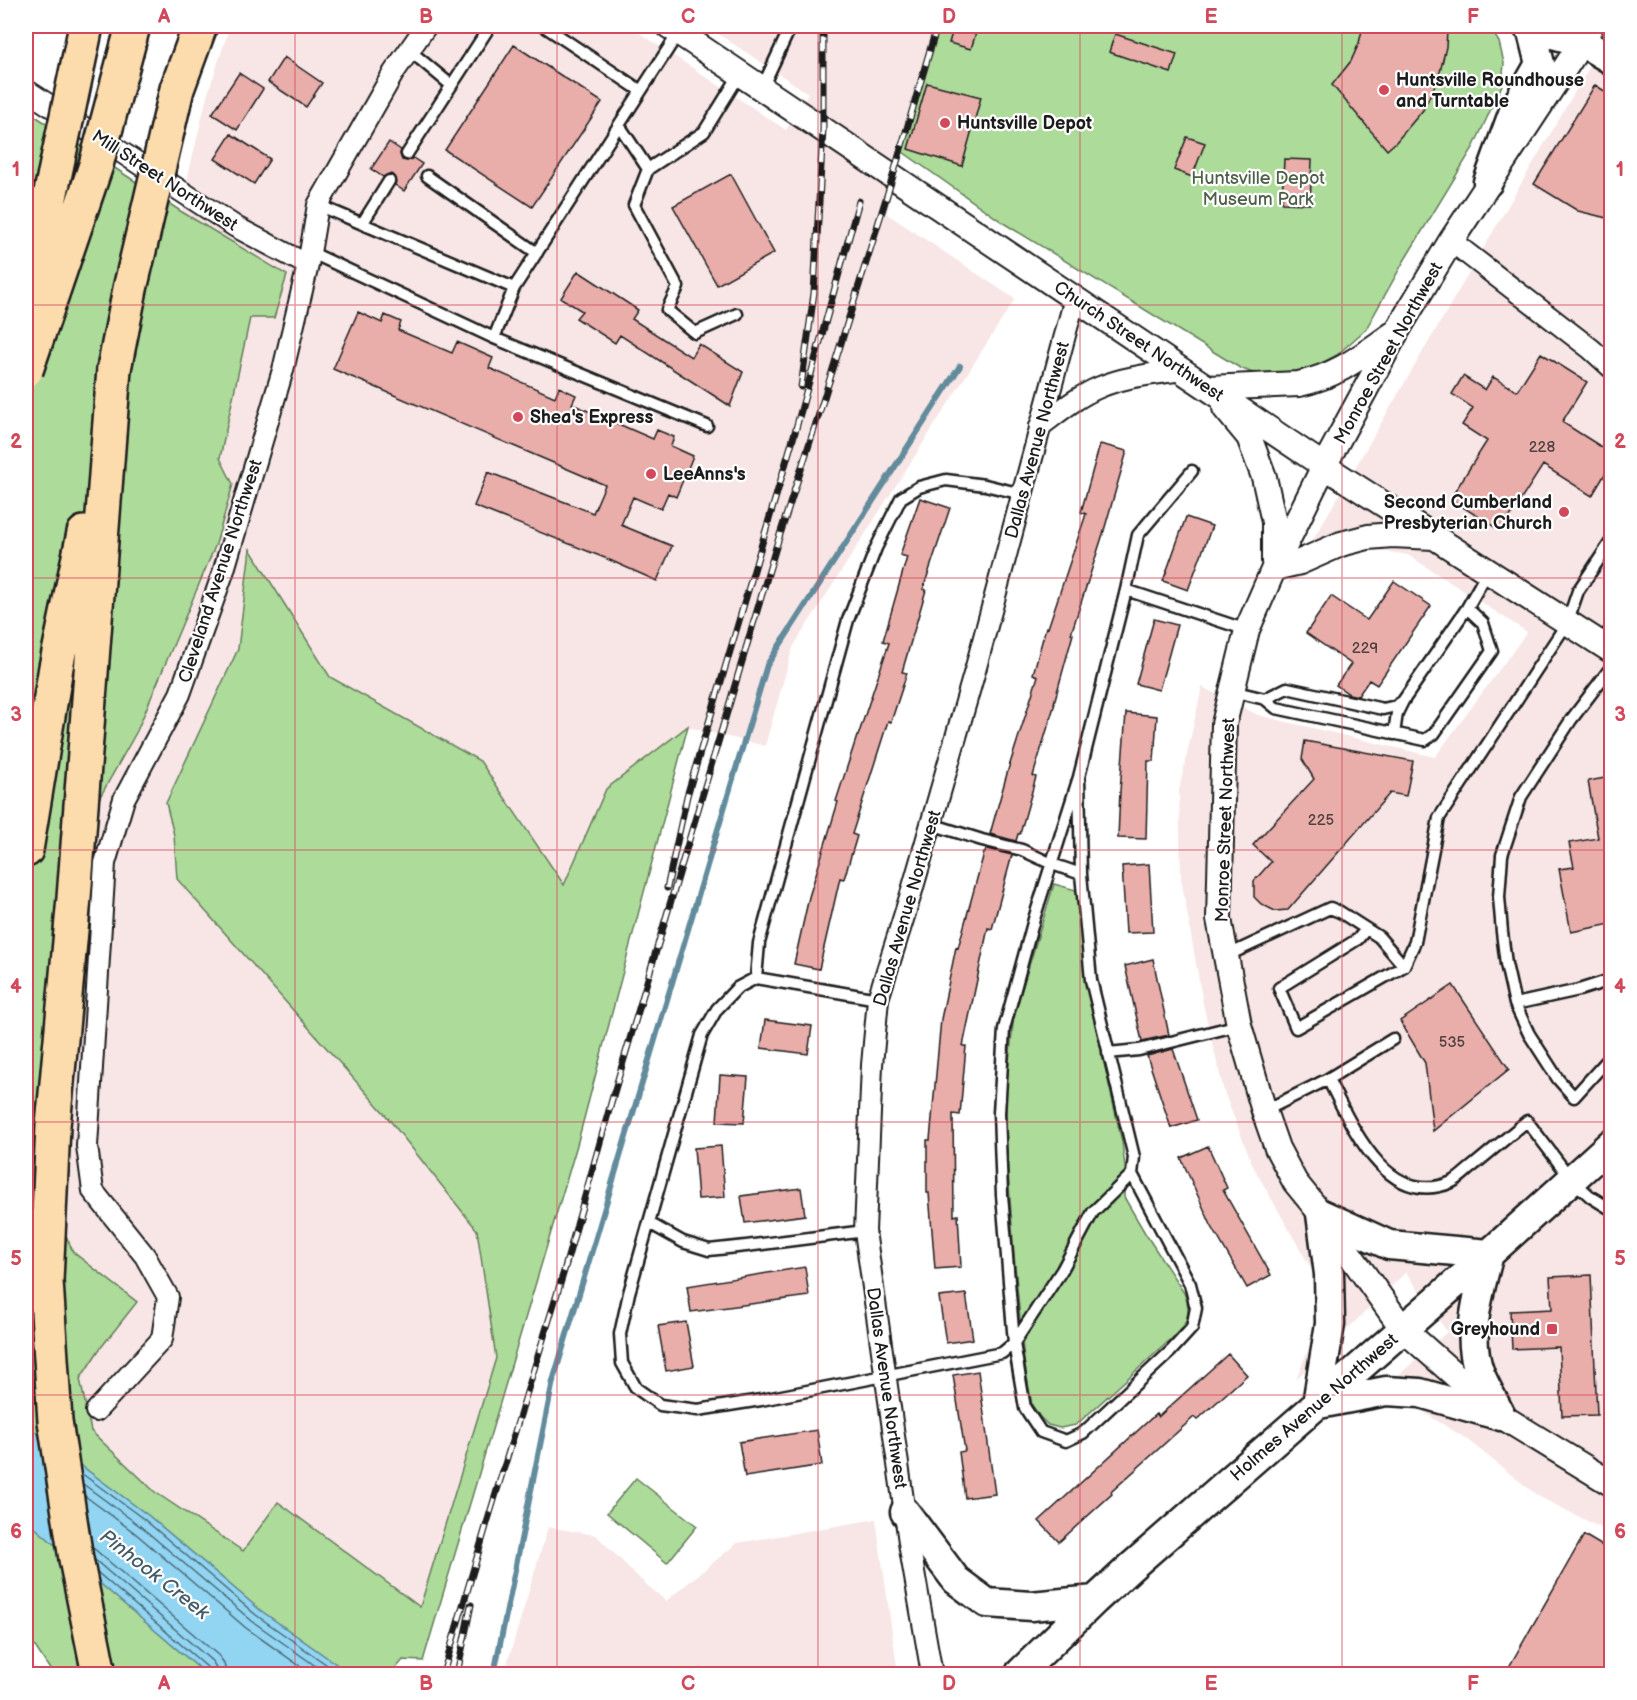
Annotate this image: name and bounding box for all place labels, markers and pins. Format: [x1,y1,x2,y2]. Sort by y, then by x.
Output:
place label: Huntsville Roundhouse and Turntable [1396,70,1584,112]
marker: Huntsville Roundhouse and Turntable [1377,83,1391,97]
place label: Huntsville Depot [957,113,1092,134]
marker: Huntsville Depot [938,116,952,130]
place label: Shea's Express [530,407,653,428]
marker: Shea's Express [511,410,525,424]
place label: LeeAnns's [663,464,746,485]
marker: LeeAnns's [644,467,658,481]
place label: Second Cumberland Presbyterian Church [1384,492,1552,534]
marker: Second Cumberland Presbyterian Church [1557,505,1571,519]
place label: Greyhound [1451,1319,1540,1340]
marker: Greyhound [1545,1322,1559,1336]

